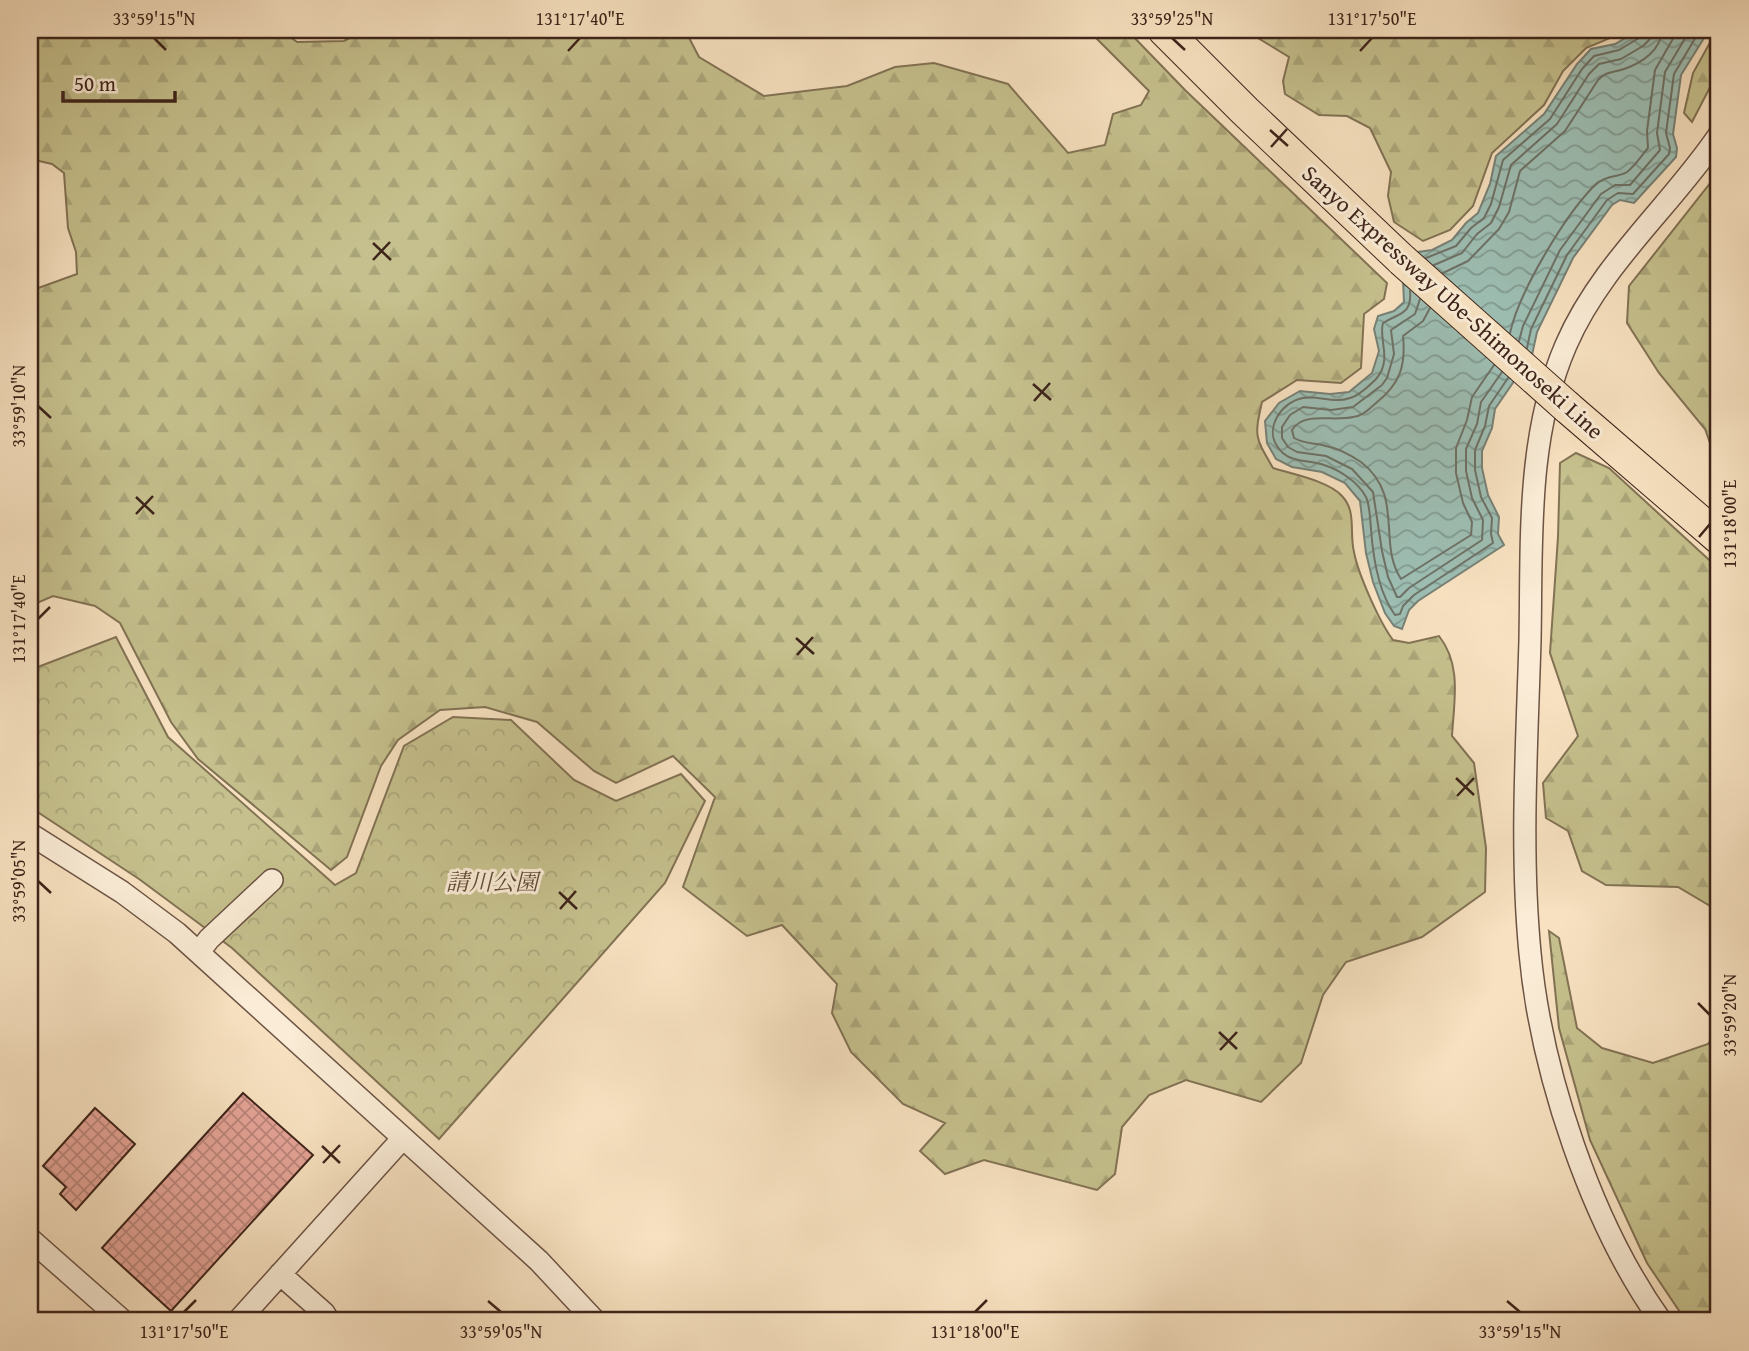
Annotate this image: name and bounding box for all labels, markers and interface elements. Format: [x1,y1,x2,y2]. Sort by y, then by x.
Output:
text: 33°59'15"N [113,5,196,32]
text: 131°17'40"E [536,5,624,32]
text: 33°59'25"N [1131,5,1214,32]
text: 131°17'50"E [1328,5,1416,32]
scale bar [63,60,175,104]
text: 50 m [74,68,116,99]
street label: Sanyo Expressway Ube-Shimonoseki Line [1295,157,1612,446]
text: 33°59'10"N [5,364,32,447]
text: 131°18'00"E [1716,480,1743,568]
text: 131°17'40"E [5,575,32,663]
text: 33°59'05"N [5,839,32,922]
park label: 請川公園 [446,865,542,898]
text: 33°59'20"N [1716,973,1743,1056]
text: 131°17'50"E [140,1318,228,1345]
text: 33°59'05"N [460,1318,543,1345]
text: 131°18'00"E [931,1318,1019,1345]
text: 33°59'15"N [1479,1318,1562,1345]

